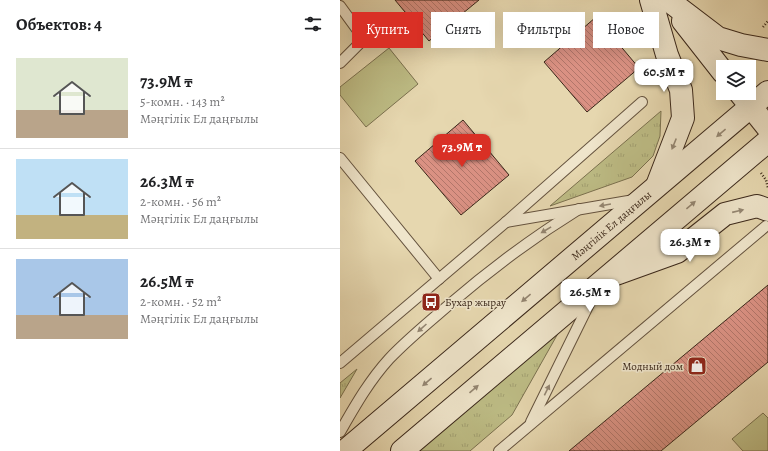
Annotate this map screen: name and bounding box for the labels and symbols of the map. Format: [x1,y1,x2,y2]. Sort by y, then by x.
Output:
pin: 60.5M ₸ [627,59,701,93]
one-way arrow [716,128,727,137]
pin: 73.9M ₸ [425,134,499,168]
one-way arrow [671,139,677,150]
street label: Мәңгілік Ел даңғылы [568,187,655,264]
one-way arrow [685,201,696,210]
one-way arrow [599,202,611,208]
one-way arrow [732,207,744,213]
one-way arrow [540,226,552,233]
pin: 26.3M ₸ [653,229,727,263]
pin: 26.5M ₸ [553,279,627,313]
bus stop icon: Бухар жырау [420,291,442,313]
one-way arrow [521,293,531,302]
place label: Бухар жырау [445,295,507,310]
one-way arrow [417,323,428,332]
shop icon: Модный дом [686,355,708,377]
place label: Модный дом [622,359,683,374]
one-way arrow [422,377,432,386]
one-way arrow [469,385,479,394]
one-way arrow [543,385,550,396]

